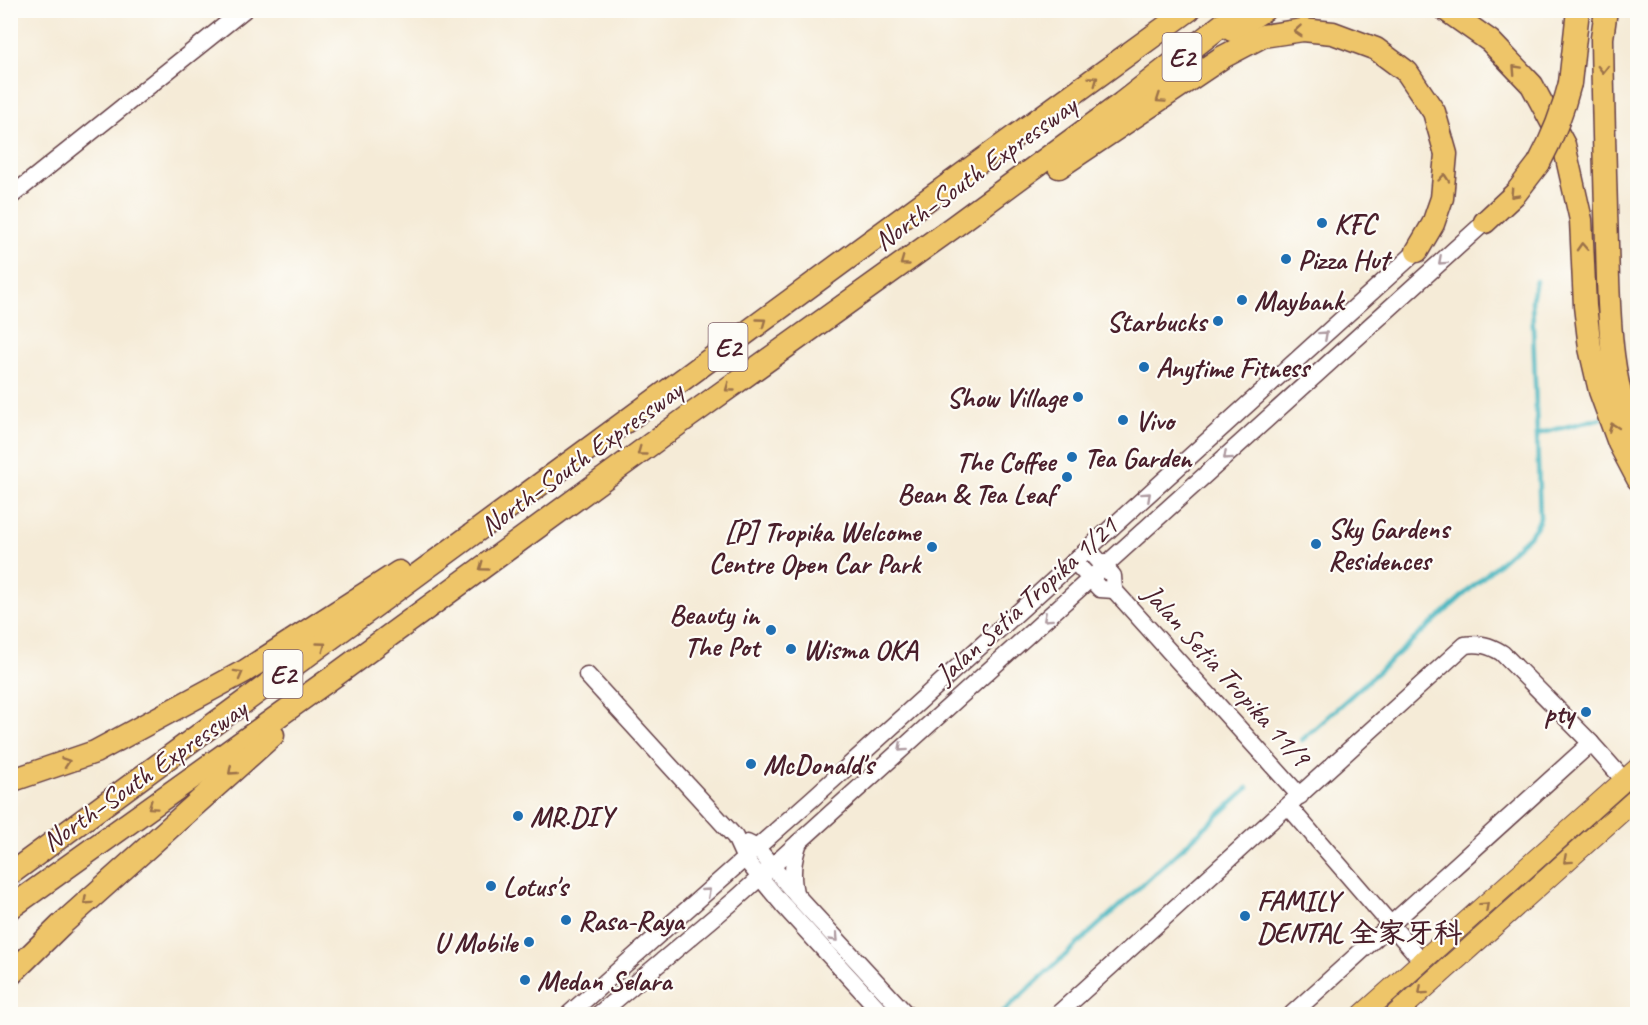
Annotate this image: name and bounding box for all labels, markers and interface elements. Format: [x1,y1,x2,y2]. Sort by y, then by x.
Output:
one-way arrow [1294,25,1303,38]
road number: E2 [1162,33,1202,81]
one-way arrow [1596,64,1609,73]
one-way arrow [1512,65,1523,75]
one-way arrow [1087,76,1098,87]
street label: North–South Expressway [867,86,1085,258]
one-way arrow [1156,92,1167,103]
one-way arrow [1437,173,1450,182]
one-way arrow [1510,187,1521,197]
place label: KFC [1334,206,1380,241]
marker: KFC [1315,216,1329,230]
place label: Pizza Hut [1298,242,1393,277]
one-way arrow [1575,243,1588,252]
marker: Pizza Hut [1279,252,1293,266]
one-way arrow [1438,254,1449,265]
one-way arrow [900,255,911,266]
place label: Maybank [1254,283,1346,318]
marker: Maybank [1235,293,1249,307]
place label: Starbucks [1106,304,1209,339]
marker: Starbucks [1211,314,1225,328]
one-way arrow [755,318,766,329]
road number: E2 [708,323,748,371]
one-way arrow [1318,331,1328,342]
place label: Anytime Fitness [1156,350,1312,386]
marker: Anytime Fitness [1137,360,1151,374]
street label: North–South Expressway [473,371,691,543]
place label: Show Village [946,380,1069,415]
one-way arrow [724,381,735,392]
marker: Show Village [1071,390,1085,404]
place label: Vivo [1135,403,1177,438]
marker: Vivo [1116,413,1130,427]
one-way arrow [1607,422,1620,432]
place label: Tea Garden [1084,440,1194,475]
one-way arrow [636,444,647,455]
place label: The Coffee Bean & Tea Leaf [897,444,1062,511]
one-way arrow [1223,449,1233,460]
marker: Tea Garden [1065,450,1079,464]
marker: The Coffee Bean & Tea Leaf [1060,470,1074,484]
one-way arrow [1140,492,1151,503]
street label: Jalan Setia Tropika 1/21 [926,508,1126,692]
place label: Sky Gardens Residences [1328,511,1452,578]
place label: [P] Tropika Welcome Centre Open Car Park [709,514,923,581]
marker: Sky Gardens Residences [1309,537,1323,551]
marker: [P] Tropika Welcome Centre Open Car Park [925,540,939,554]
one-way arrow [479,560,490,571]
street label: Jalan Setia Tropika 11/9 [1135,575,1320,775]
place label: Beauty in The Pot [669,597,763,664]
one-way arrow [1043,611,1054,622]
marker: Beauty in The Pot [764,623,778,637]
place label: Wisma OKA [803,632,919,667]
one-way arrow [315,642,326,653]
marker: Wisma OKA [784,642,798,656]
road number: E2 [264,650,302,698]
one-way arrow [233,670,244,681]
street label: North–South Expressway [35,690,255,859]
place label: pty [1545,695,1577,730]
marker: pty [1579,705,1593,719]
one-way arrow [899,741,909,752]
place label: McDonald's [763,747,877,782]
one-way arrow [60,757,71,769]
marker: McDonald's [744,757,758,771]
one-way arrow [228,764,239,775]
one-way arrow [148,798,159,809]
place label: MR.DIY [530,799,618,834]
marker: MR.DIY [511,809,525,823]
one-way arrow [1563,853,1574,864]
place label: Lotus's [503,869,571,904]
marker: Lotus's [484,879,498,893]
place label: FAMILY DENTAL 全家牙科 [1257,883,1462,950]
one-way arrow [701,888,711,899]
one-way arrow [83,894,94,905]
one-way arrow [1478,902,1489,913]
place label: Rasa-Raya [578,903,686,938]
marker: FAMILY DENTAL 全家牙科 [1238,909,1252,923]
marker: Rasa-Raya [559,913,573,927]
place label: U Mobile [434,925,520,960]
one-way arrow [828,931,839,941]
marker: U Mobile [522,935,536,949]
place label: Medan Selara [537,963,674,998]
marker: Medan Selara [518,973,532,987]
one-way arrow [1418,984,1429,995]

